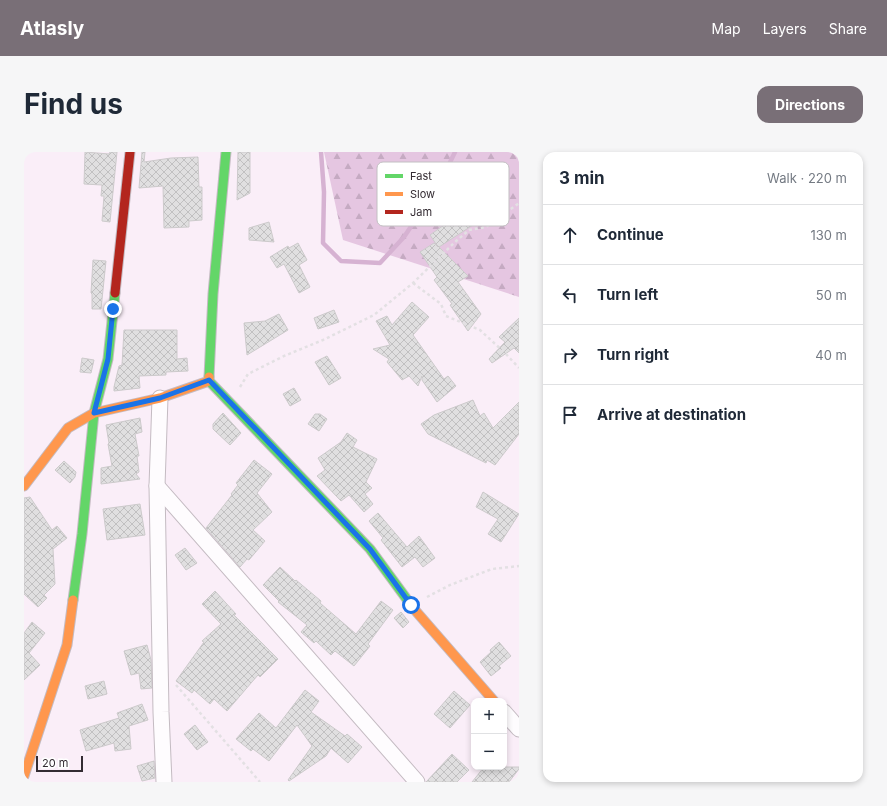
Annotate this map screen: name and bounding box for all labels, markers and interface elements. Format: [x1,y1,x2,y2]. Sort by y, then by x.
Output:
text: Atlasly [20,17,84,40]
text: Map [712,20,741,37]
text: Layers [763,20,807,37]
text: Share [829,20,867,37]
button: Directions [757,86,863,123]
text: Find us [24,87,123,121]
legend [377,162,509,226]
text: 3 min [559,168,605,188]
text: Fast [410,169,432,183]
text: Walk · 220 m [767,170,847,186]
text: Slow [410,187,435,201]
text: Jam [410,205,432,219]
icon: ahead [559,224,581,246]
text: Continue [597,225,664,244]
text: 130 m [810,227,847,243]
icon: left [559,284,581,306]
text: Turn left [597,285,658,304]
text: 50 m [816,287,847,303]
route end [104,300,122,318]
icon: right [559,344,581,366]
text: Turn right [597,345,669,364]
text: 40 m [815,347,847,363]
icon: arrive [559,404,581,426]
text: Arrive at destination [597,405,746,424]
route start [402,596,420,614]
map controls [471,698,507,770]
button: + [471,698,507,734]
button: − [471,734,507,770]
scale bar [36,754,83,773]
text: 20 m [42,756,68,770]

